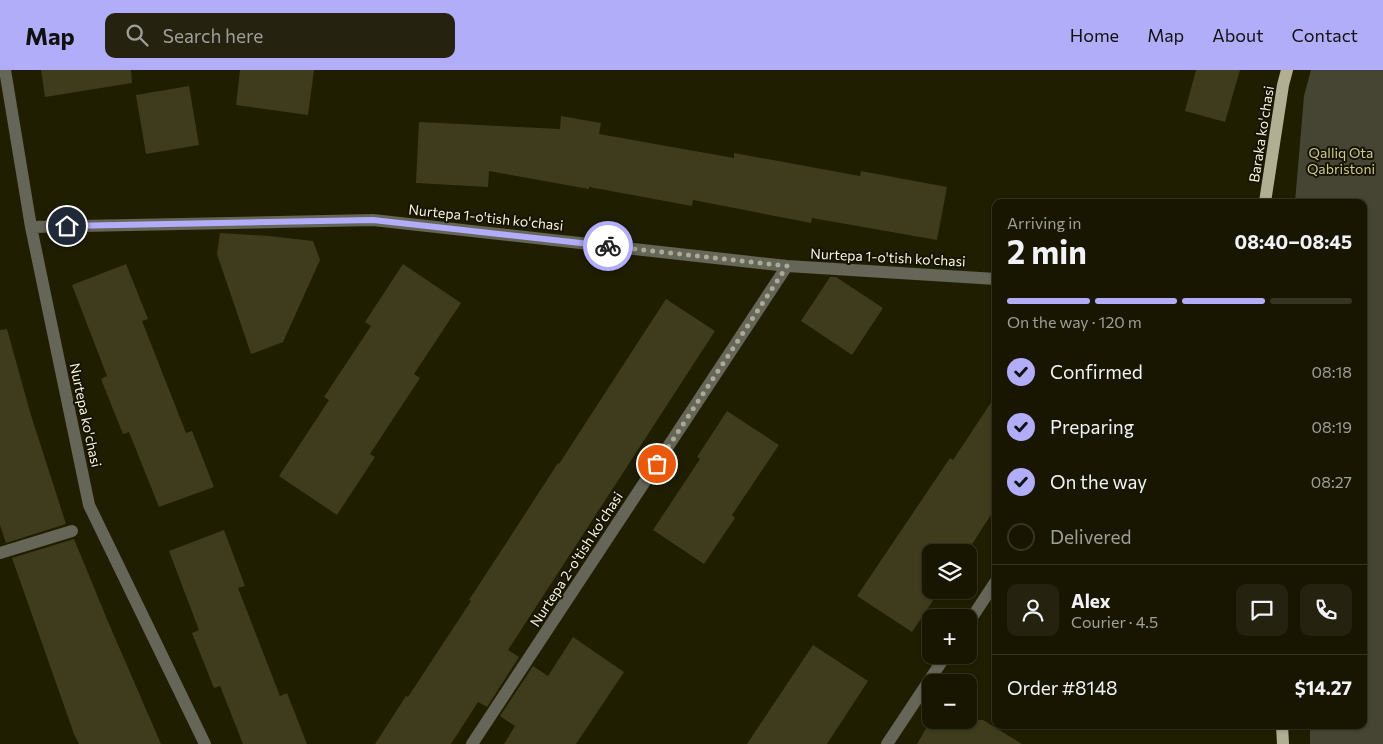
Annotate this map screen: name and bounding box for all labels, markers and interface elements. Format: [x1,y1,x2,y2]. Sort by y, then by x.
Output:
search box [105,13,455,58]
text: Map [25,21,75,50]
icon: search [123,21,151,49]
text: Search here [163,24,263,47]
text: Home [1070,24,1119,46]
text: Map [1147,24,1184,46]
text: About [1212,24,1264,46]
text: Contact [1292,24,1358,46]
street label: Baraka ko'chasi [1245,85,1277,183]
park label: Qalliq Ota Qabristoni [1307,144,1375,177]
street label: Nurtepa 1-o'tish ko'chasi [408,200,564,234]
pin [46,205,88,247]
icon: home [53,212,81,240]
text: Arriving in [1007,213,1081,232]
courier [583,221,633,271]
text: 08:40–08:45 [1235,230,1352,253]
text: 2 min [1007,231,1087,271]
icon: bike [594,232,622,260]
street label: Nurtepa 1-o'tish ko'chasi [810,244,966,270]
text: On the way · 120 m [1007,312,1142,331]
icon: check [1007,358,1035,386]
text: Confirmed [1050,360,1143,383]
street label: Nurtepa ko'chasi [67,361,105,469]
text: 08:18 [1312,362,1352,381]
icon: check [1007,413,1035,441]
text: Preparing [1050,415,1134,438]
text: 08:19 [1312,417,1352,436]
pin [636,443,678,485]
icon: bag [643,450,671,478]
icon: check [1007,468,1035,496]
text: On the way [1050,470,1147,493]
text: 08:27 [1311,472,1352,491]
street label: Nurtepa 2-o'tish ko'chasi [526,488,626,630]
text: Delivered [1050,525,1131,548]
map controls [922,544,977,729]
button: layers [922,544,977,599]
button: person [1007,584,1059,636]
button: chat [1236,584,1288,636]
button: phone [1300,584,1352,636]
text: Alex [1071,589,1111,612]
button: + [922,609,977,664]
text: Courier · 4.5 [1071,612,1158,631]
button: − [922,674,977,729]
text: Order #8148 [1007,676,1118,699]
text: $14.27 [1295,676,1352,699]

